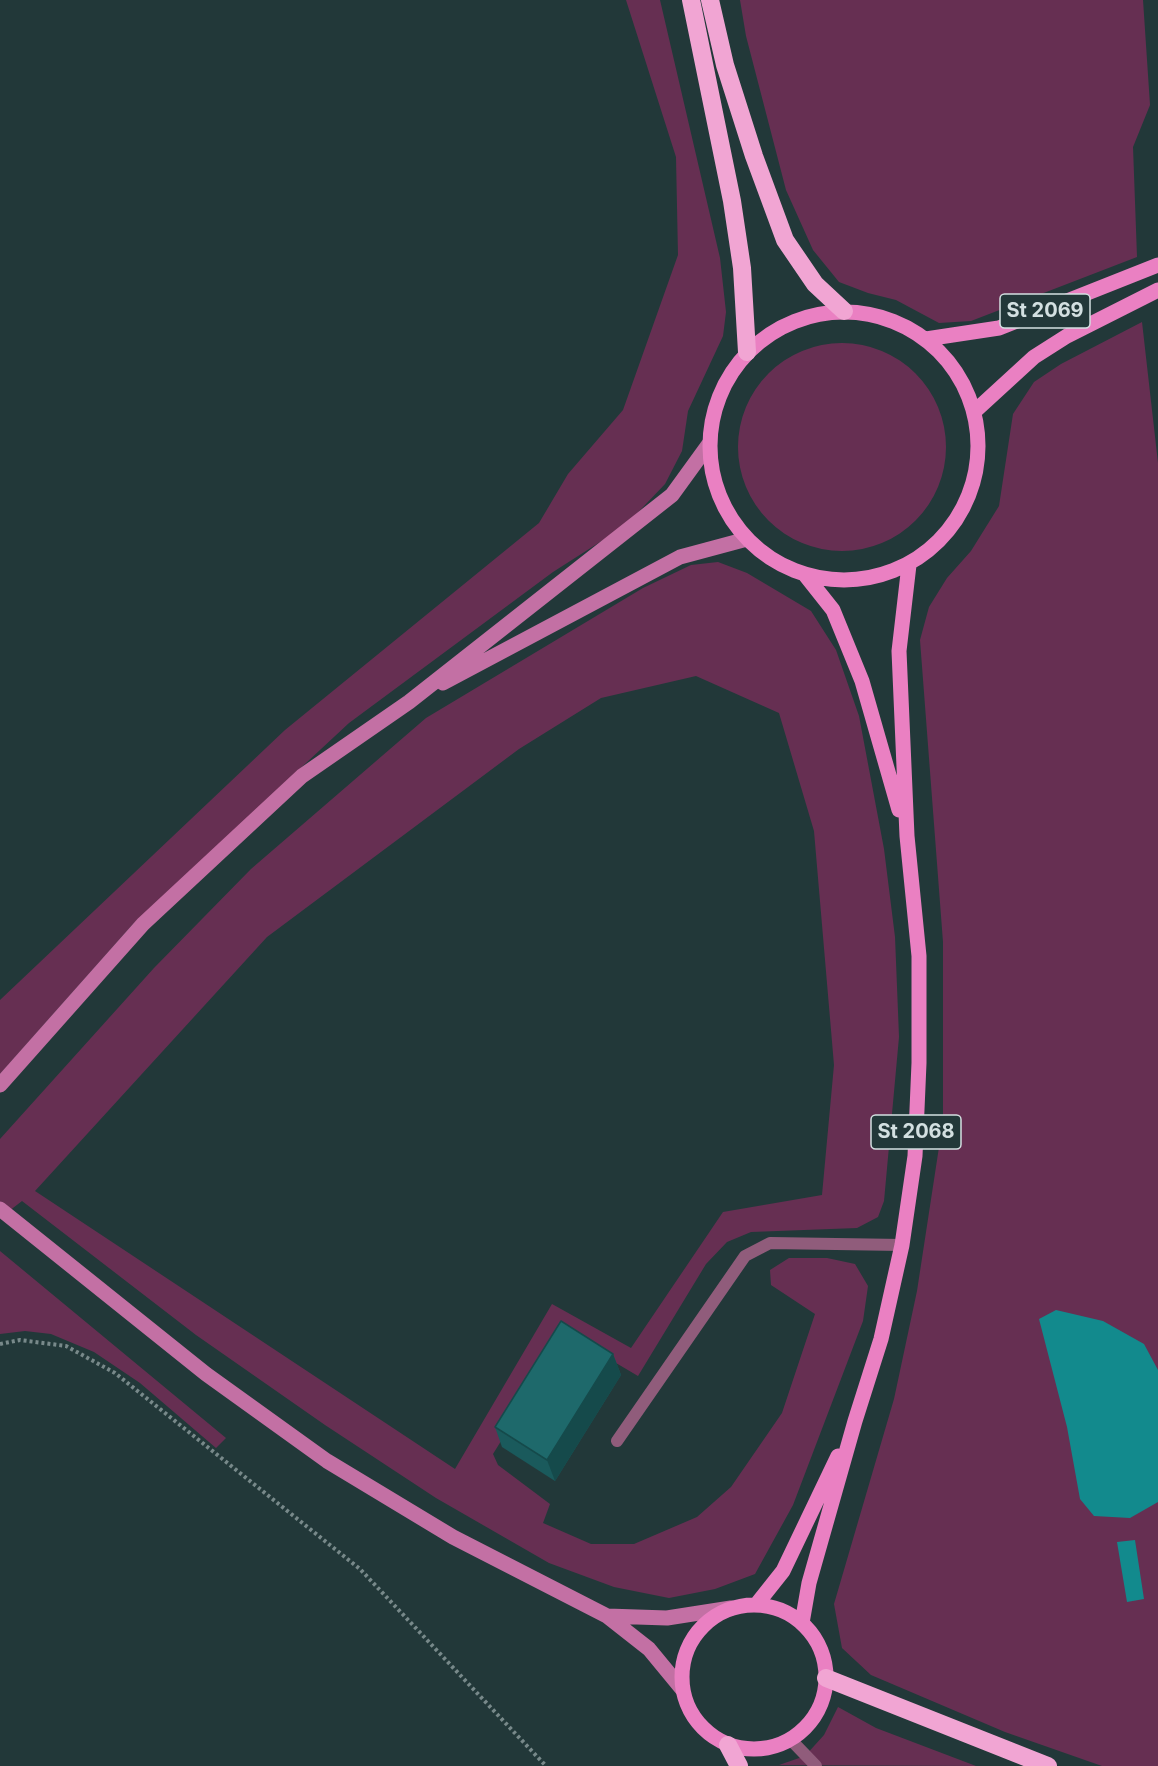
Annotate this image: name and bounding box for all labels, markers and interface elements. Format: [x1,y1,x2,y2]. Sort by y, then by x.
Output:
road number: St 2069 [1000,294,1090,328]
road number: St 2068 [871,1115,961,1149]

